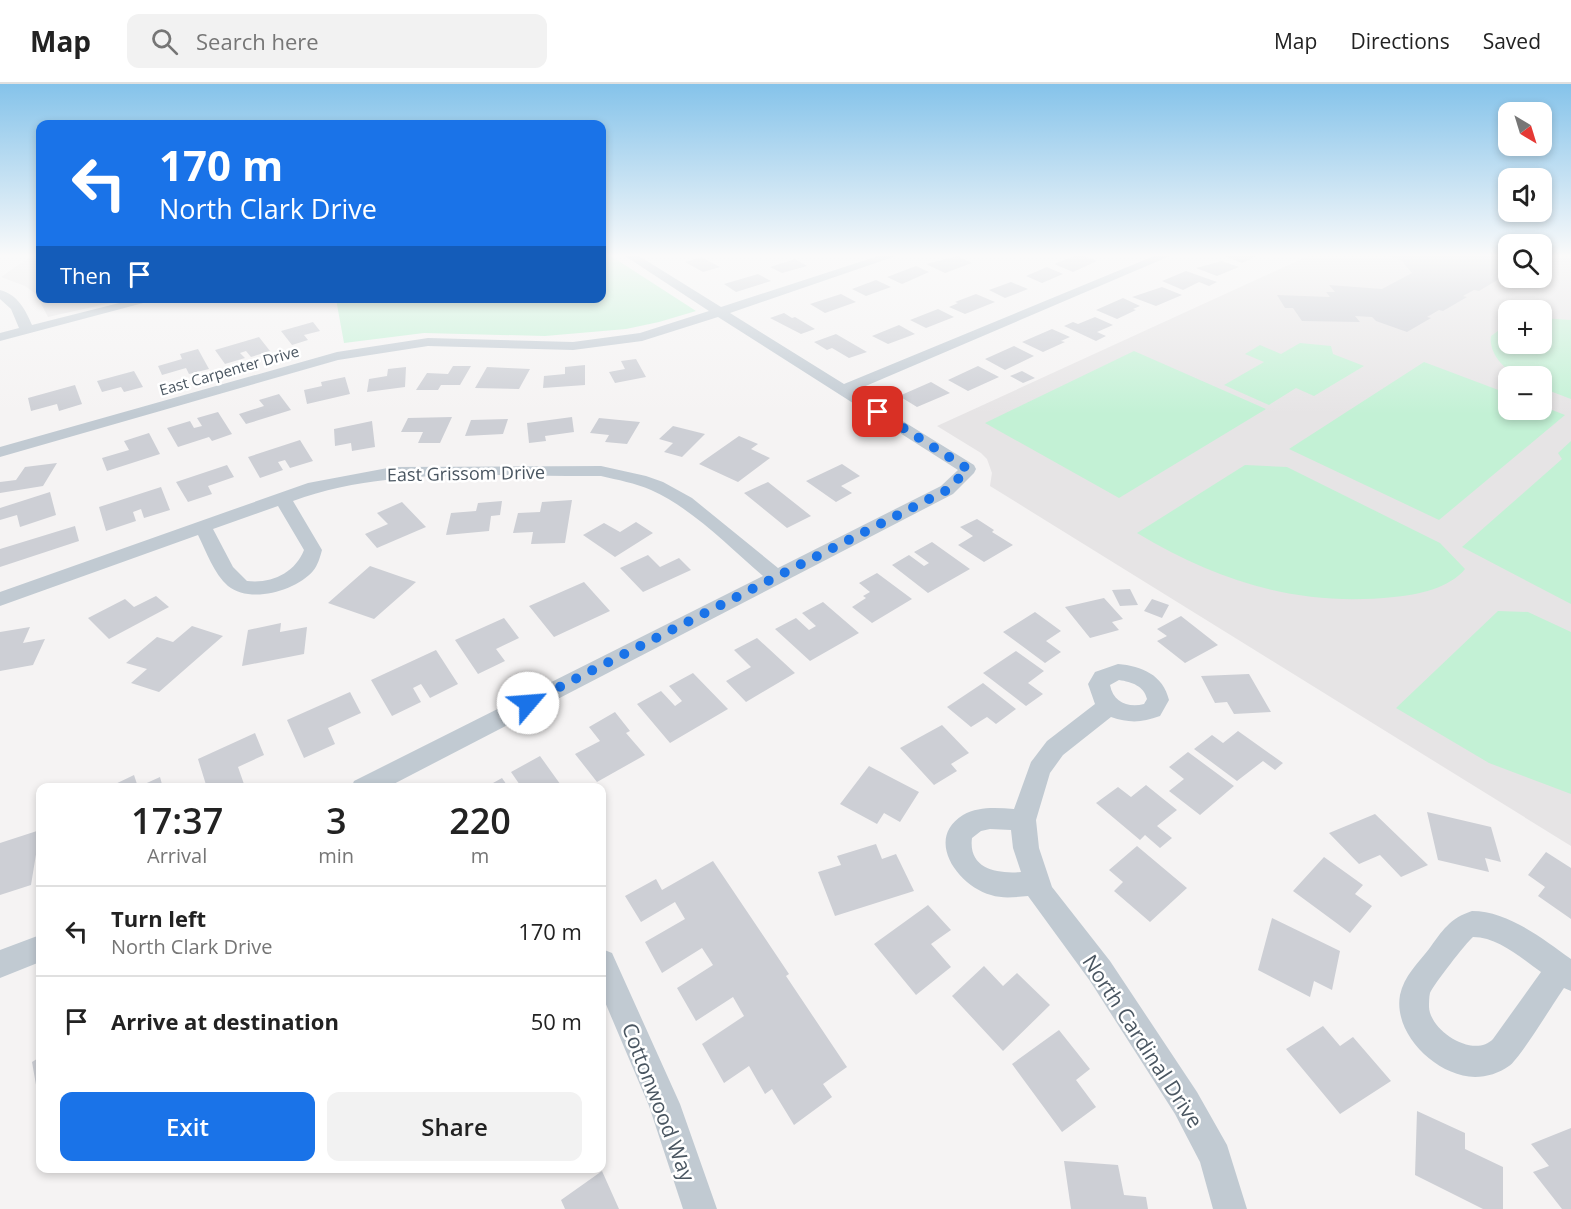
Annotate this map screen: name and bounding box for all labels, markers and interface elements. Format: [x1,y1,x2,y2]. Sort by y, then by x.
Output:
search box [127,14,547,68]
text: Map [30,22,91,60]
icon: search [148,25,181,58]
text: Search here [196,26,319,56]
text: Map [1274,27,1317,55]
text: Directions [1350,27,1450,55]
text: Saved [1483,27,1541,55]
north arrow [1498,102,1552,156]
map controls [1498,102,1552,420]
text: 170 m [159,136,283,193]
icon: left [60,144,138,222]
button: sound [1498,168,1552,222]
text: North Clark Drive [159,190,377,227]
button: search [1498,234,1552,288]
icon: arrive [123,258,156,291]
text: Then [60,260,111,290]
button: + [1498,300,1552,354]
street label: East Carpenter Drive [157,341,301,399]
button: − [1498,366,1552,420]
pin [852,386,903,437]
icon: arrive [861,395,894,428]
street label: East Grissom Drive [387,460,545,486]
position arrow [496,671,560,735]
text: 17:37 [131,796,223,845]
text: 3 [326,796,347,845]
text: 220 [449,796,511,845]
text: Arrival [147,842,207,869]
text: min [318,842,354,869]
text: m [471,842,489,869]
text: Turn left [111,903,206,933]
icon: left [60,915,93,948]
text: 170 m [518,916,582,946]
text: North Clark Drive [111,933,272,960]
street label: North Cardinal Drive [1076,949,1210,1133]
icon: arrive [60,1005,93,1038]
text: Arrive at destination [111,1006,339,1036]
text: 50 m [531,1006,582,1036]
street label: Cottonwood Way [616,1019,702,1186]
button: Exit [60,1092,315,1161]
button: Share [327,1092,582,1161]

